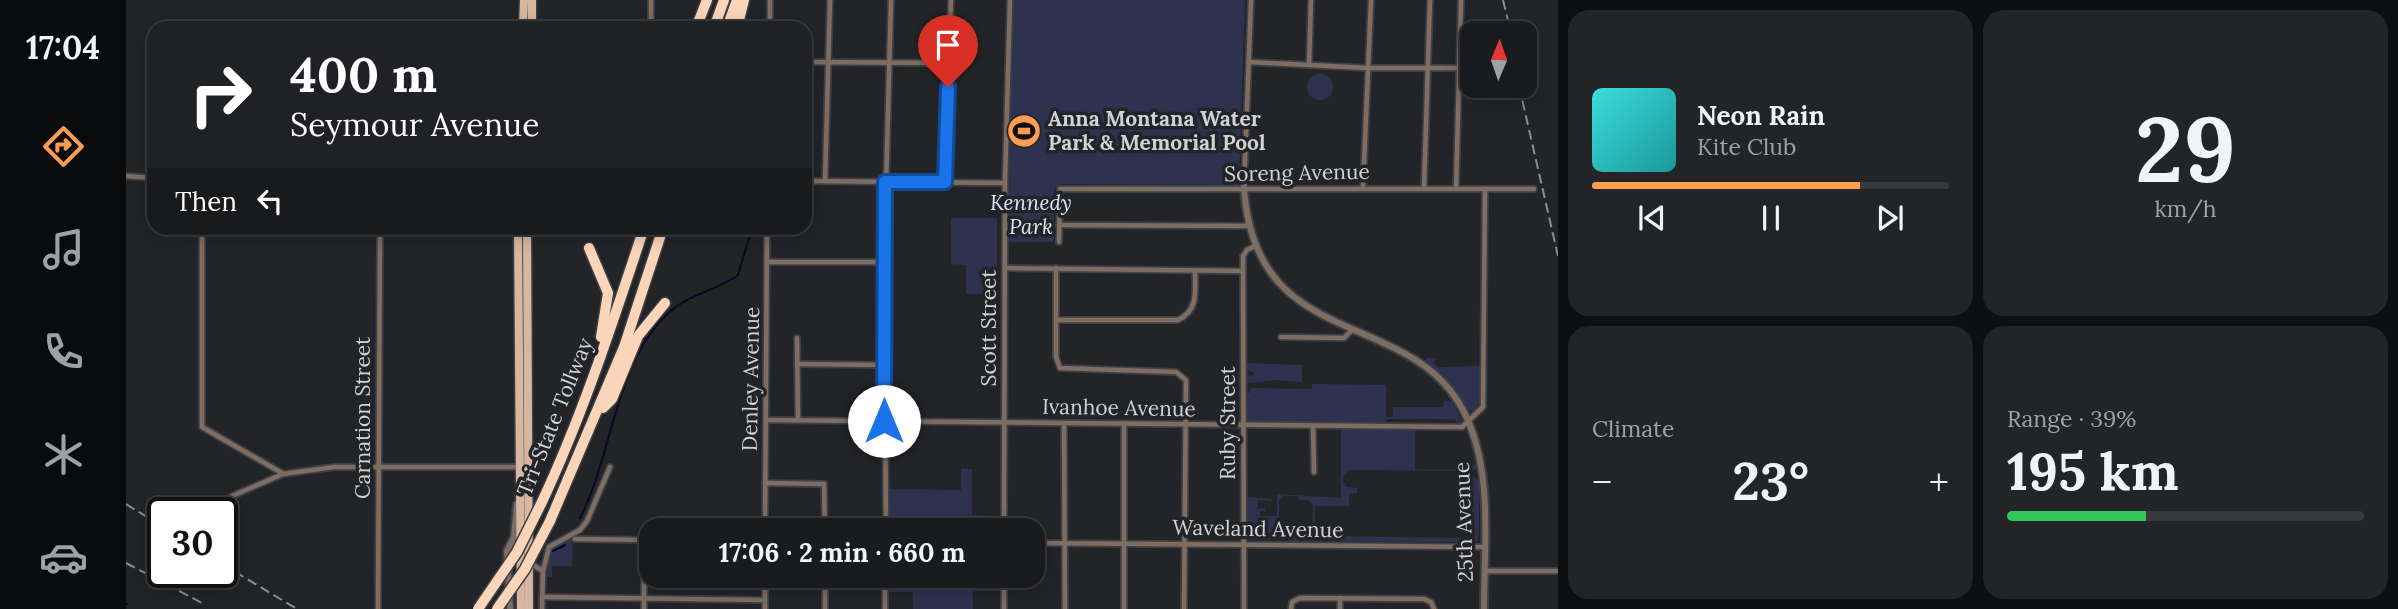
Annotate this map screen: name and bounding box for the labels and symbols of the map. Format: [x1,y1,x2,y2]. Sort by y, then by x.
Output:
pin [918,15,978,87]
north arrow [1460,21,1536,98]
place label: Anna Montana Water Park & Memorial Pool [1048,105,1266,156]
sports icon: Anna Montana Water Park & Memorial Pool [1005,112,1043,150]
street label: Soreng Avenue [1224,158,1370,187]
park label: Kennedy Park [990,189,1072,240]
street label: Scott Street [975,269,1002,386]
street label: Denley Avenue [736,306,765,452]
street label: Tri-State Tollway [511,334,599,500]
street label: Carnation Street [349,336,376,499]
street label: Ruby Street [1214,365,1241,480]
position arrow [847,384,921,458]
street label: Ivanhoe Avenue [1042,393,1196,422]
street label: 25th Avenue [1448,461,1479,583]
speed limit sign: 30 [147,497,238,588]
street label: Waveland Avenue [1172,514,1344,543]

